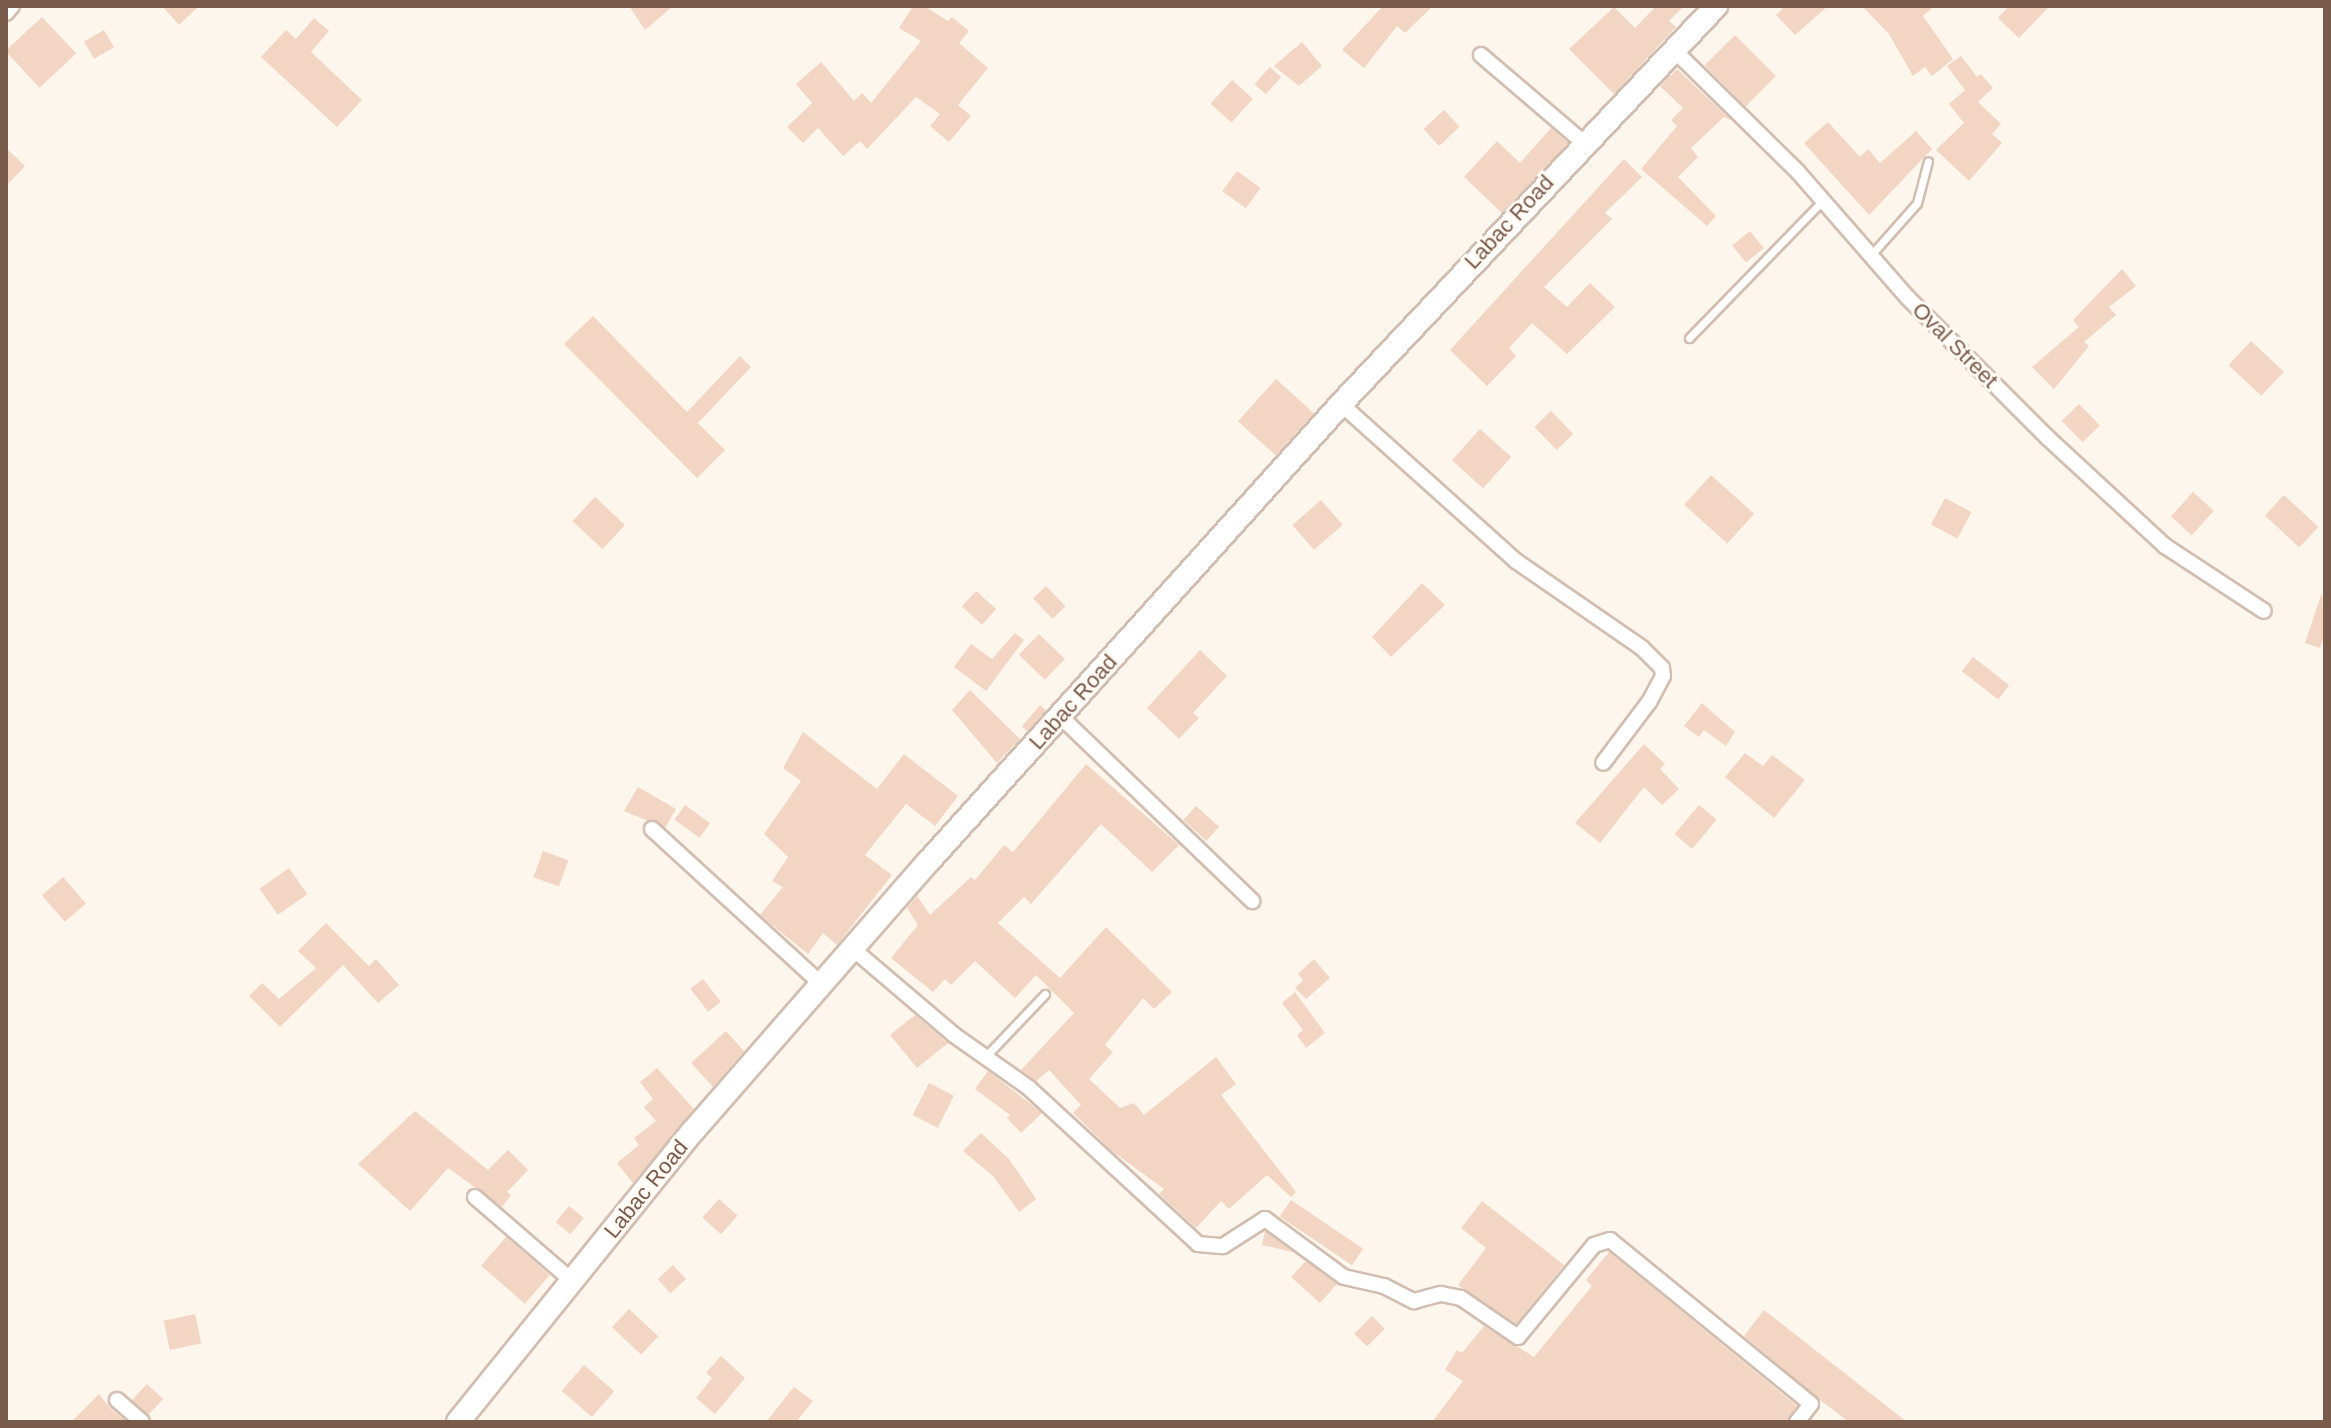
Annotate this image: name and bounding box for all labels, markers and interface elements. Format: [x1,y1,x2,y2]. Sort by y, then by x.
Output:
street label: Labac Road [1459,170,1559,274]
street label: Oval Street [1907,297,2003,393]
street label: Labac Road [1023,649,1123,755]
street label: Labac Road [598,1135,694,1243]

